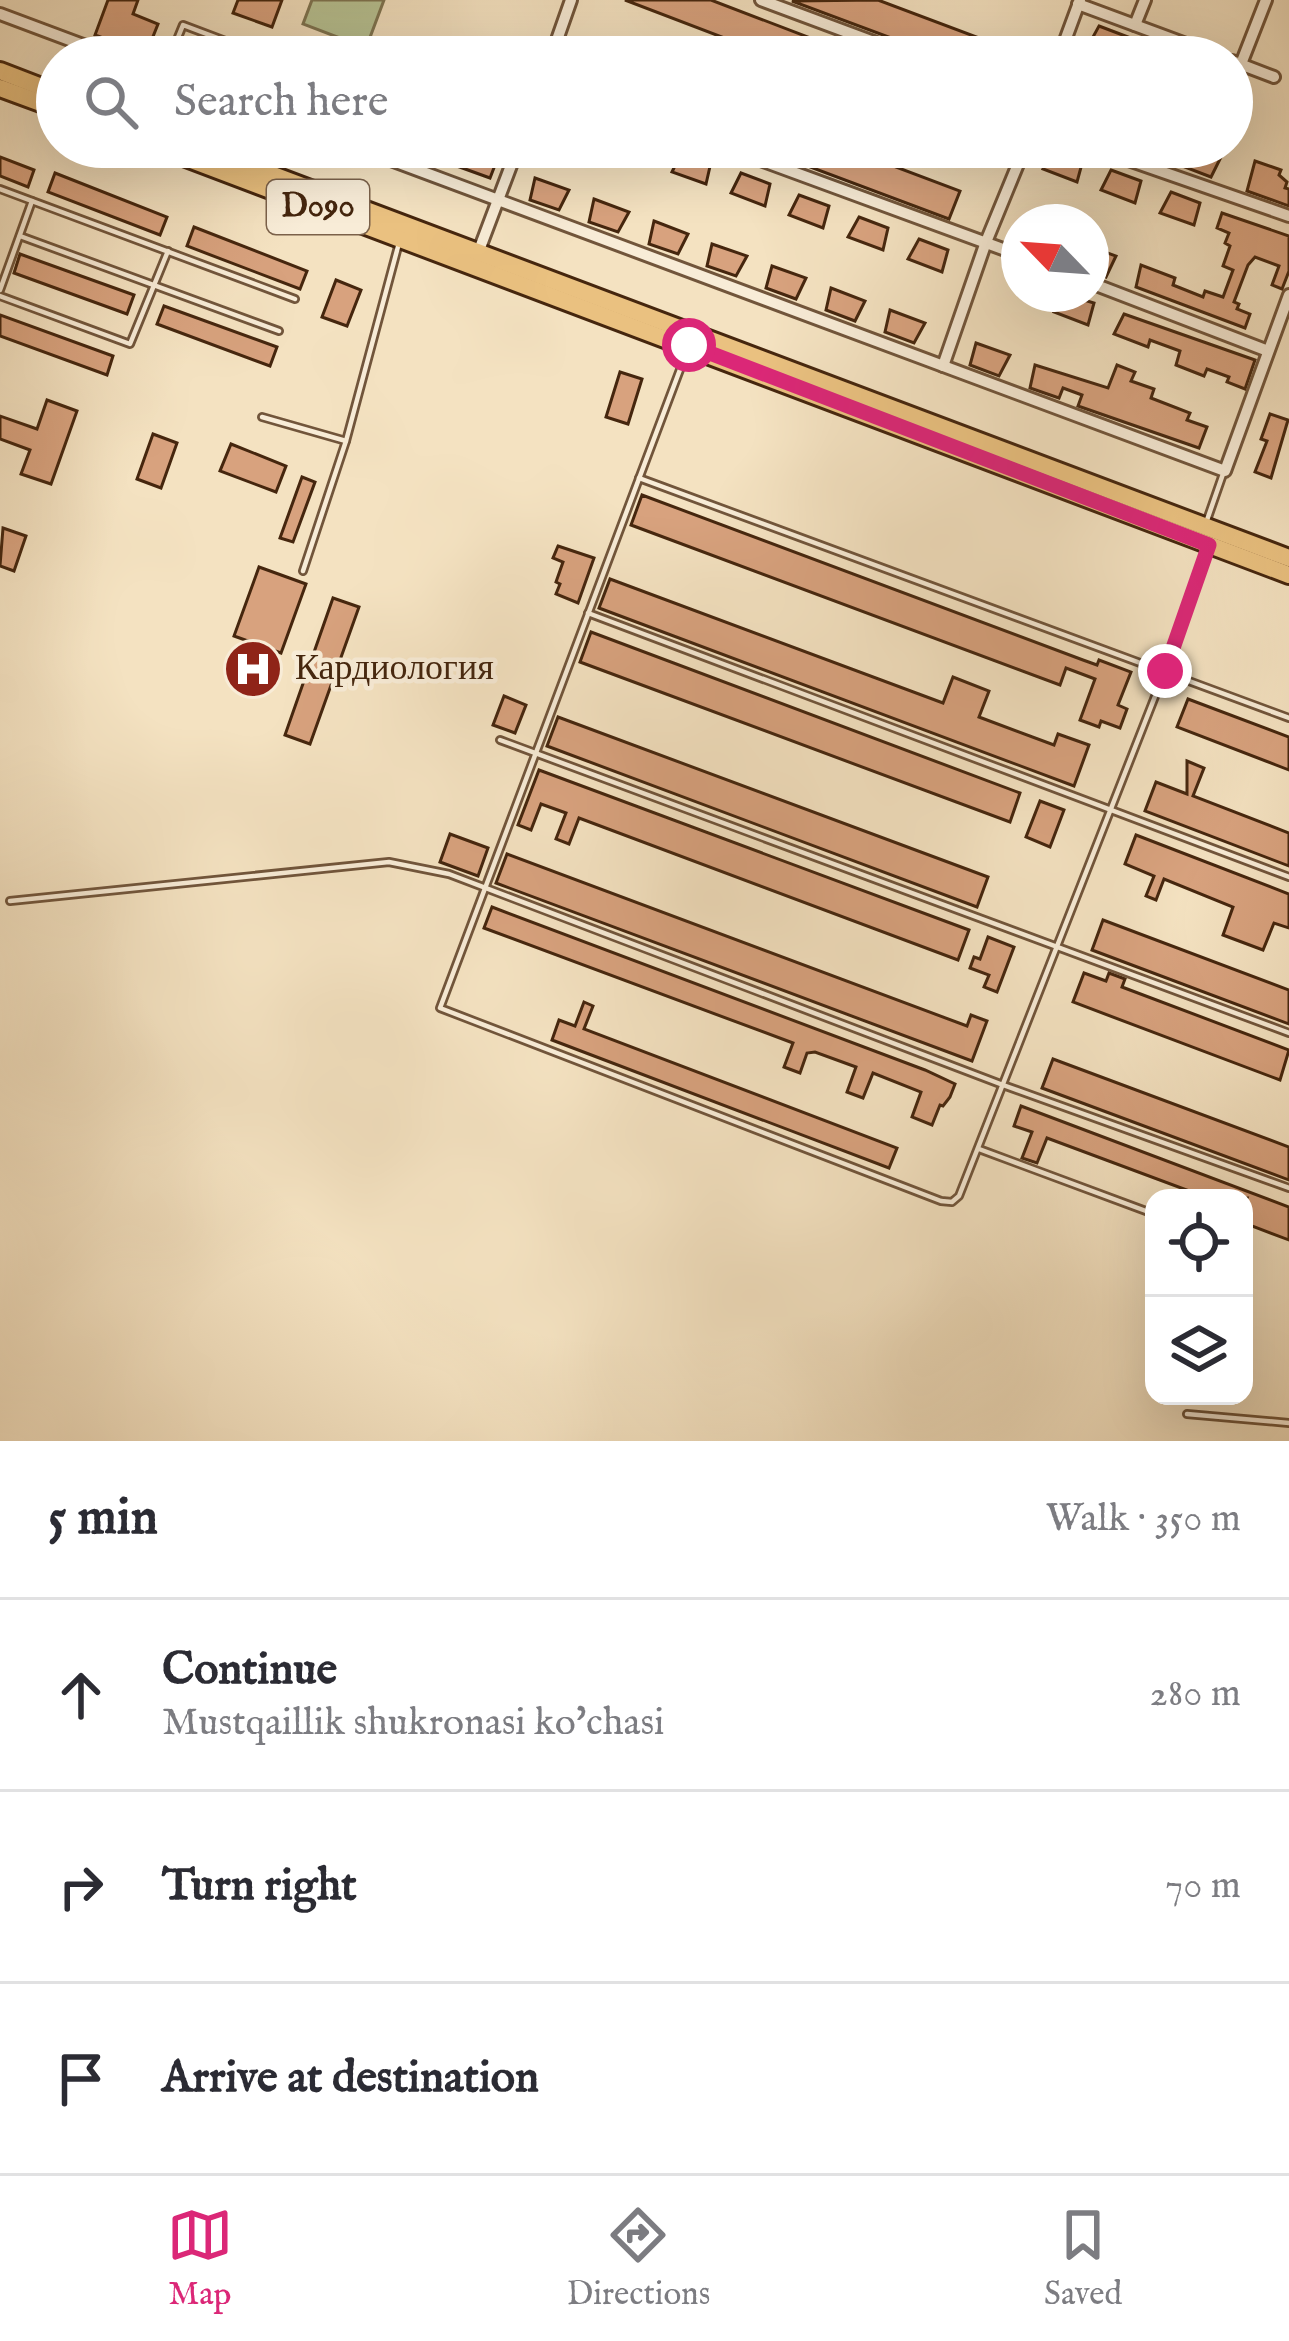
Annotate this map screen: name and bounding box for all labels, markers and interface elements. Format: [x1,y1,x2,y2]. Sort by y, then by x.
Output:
search box [36,36,1253,168]
icon: search [78,69,144,135]
text: Search here [174,74,388,131]
road number: D090 [267,180,369,234]
north arrow [1001,204,1109,312]
route start [662,318,716,372]
hospital icon: Кардиология [222,638,284,700]
route end [1138,644,1192,698]
place label: Кардиология [295,646,494,692]
map controls [1145,1189,1253,1405]
button: locate [1145,1189,1253,1297]
button: layers [1145,1297,1253,1405]
text: 5 min [48,1487,158,1552]
text: Walk · 350 m [1046,1495,1241,1544]
text: Continue [162,1642,337,1699]
icon: ahead [48,1662,114,1728]
text: 280 m [1150,1670,1241,1719]
text: Mustqaillik shukronasi ko'chasi [162,1699,665,1748]
icon: right [48,1854,114,1920]
text: Turn right [162,1858,357,1915]
text: 70 m [1165,1862,1241,1911]
icon: arrive [48,2046,114,2112]
text: Arrive at destination [162,2050,539,2107]
tab: Map [167,2202,233,2316]
tab: Directions [567,2202,710,2316]
tab: Saved [1044,2202,1122,2316]

